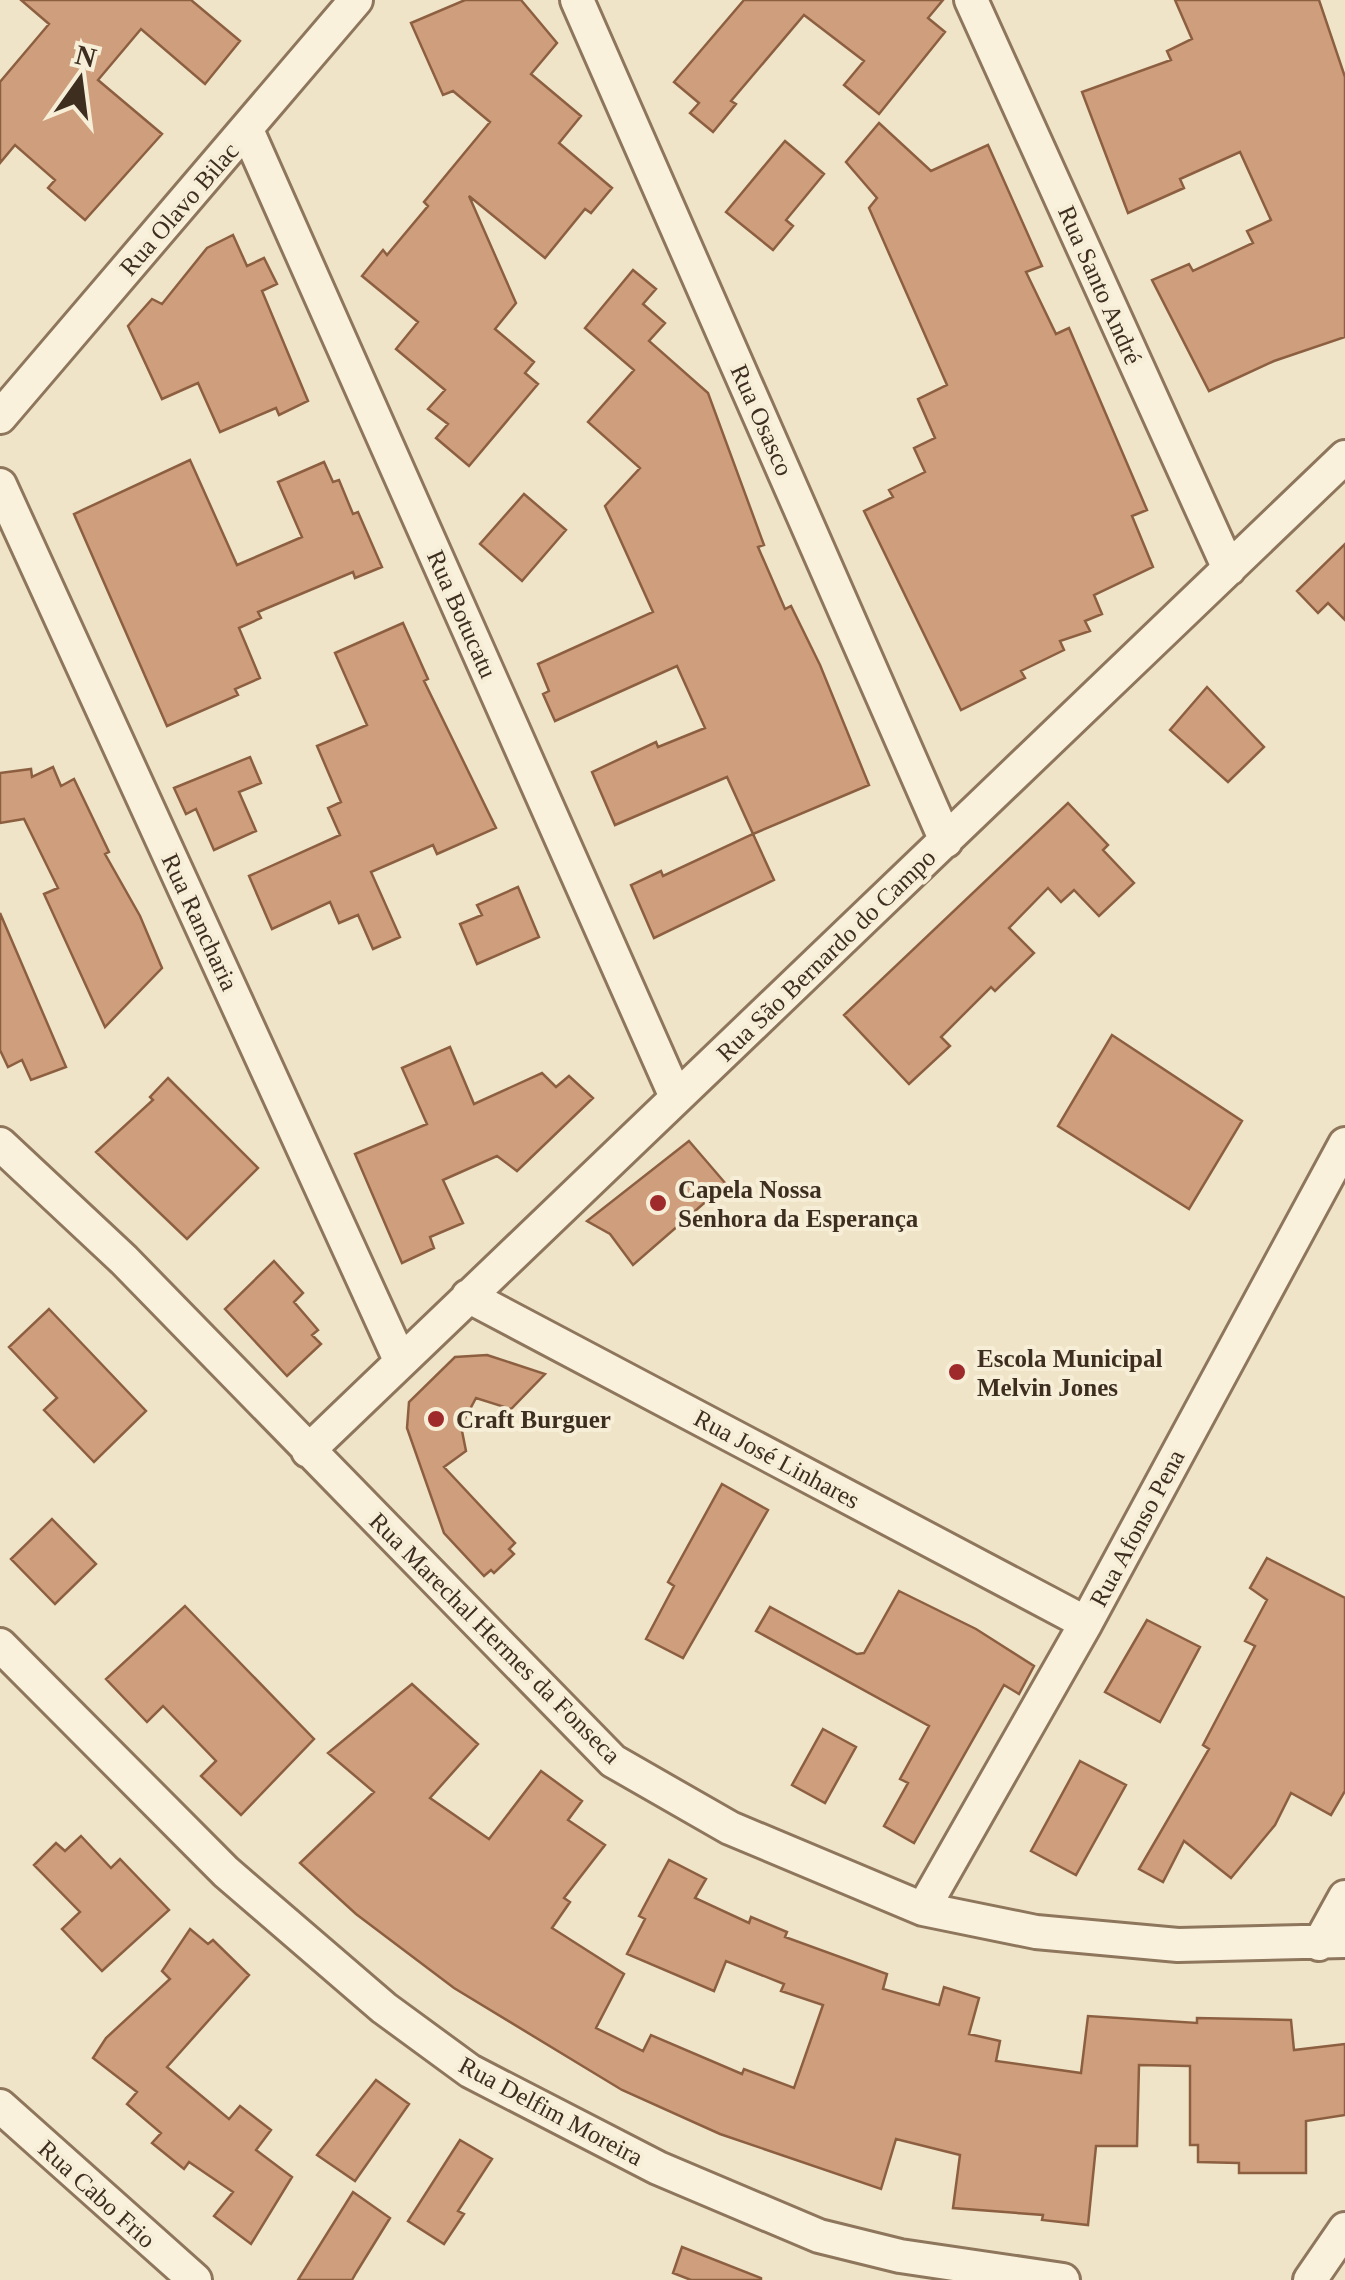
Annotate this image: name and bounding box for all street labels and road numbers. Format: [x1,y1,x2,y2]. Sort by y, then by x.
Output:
street label: Rua Olavo Bilac [114,137,244,281]
street label: Rua Santo André [1053,201,1147,369]
street label: Rua Osasco [726,360,798,480]
street label: Rua Botucatu [422,546,502,682]
street label: Rua São Bernardo do Campo [711,844,941,1066]
street label: Rua Rancharia [157,849,243,995]
street label: Rua José Linhares [690,1404,864,1514]
street label: Rua Afonso Pena [1084,1445,1190,1611]
street label: Rua Marechal Hermes da Fonseca [364,1507,626,1769]
street label: Rua Delfim Moreira [455,2051,647,2171]
street label: Rua Cabo Frio [33,2135,161,2253]

